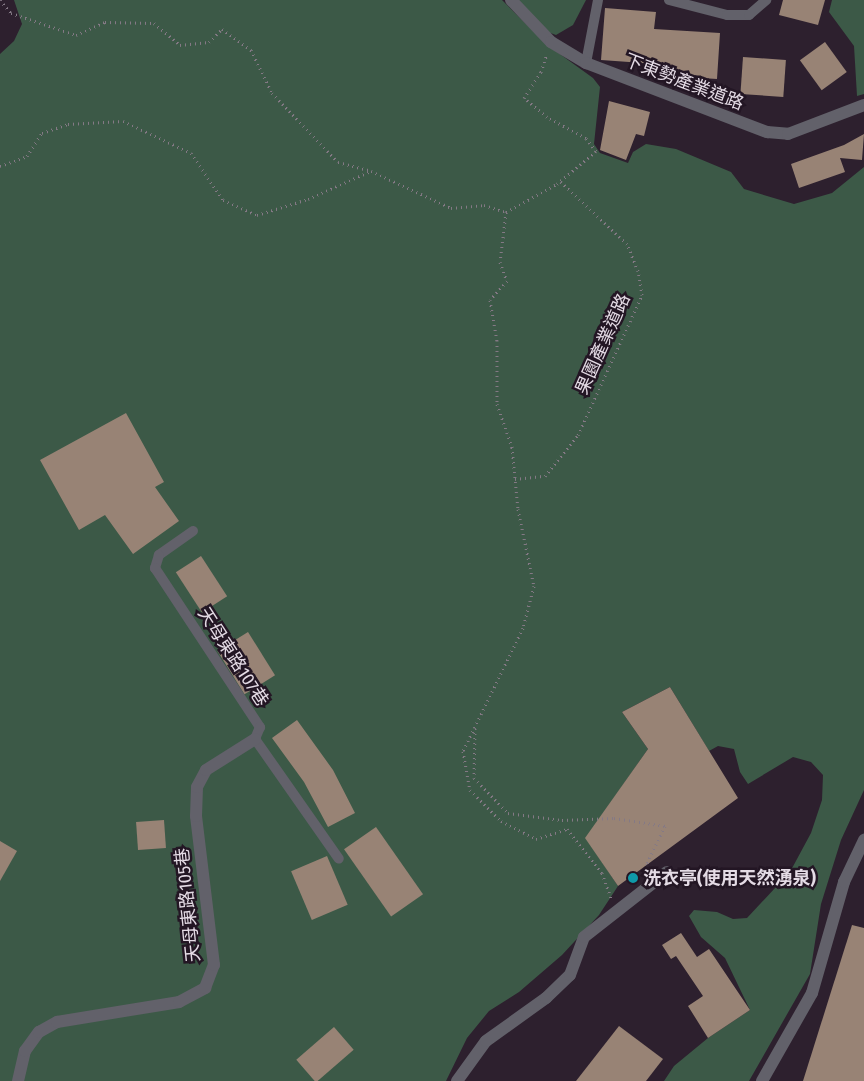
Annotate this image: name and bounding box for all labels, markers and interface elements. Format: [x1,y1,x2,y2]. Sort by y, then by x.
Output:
street label: 下東勢產業道路 [621,49,747,115]
street label: 果園產業道路 [571,290,635,398]
street label: 天母東路107巷 [193,604,273,710]
street label: 天母東路105巷 [171,847,205,963]
place label: 洗衣亭(使用天然湧泉) [643,867,816,889]
marker: 洗衣亭(使用天然湧泉) [627,872,639,884]

